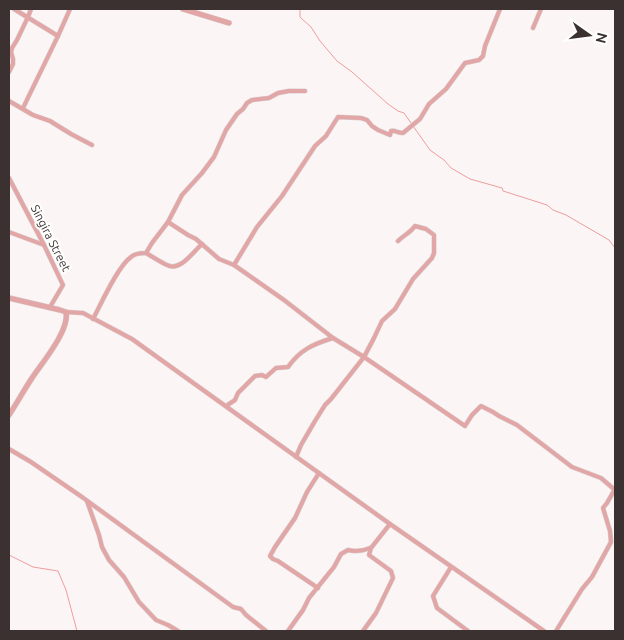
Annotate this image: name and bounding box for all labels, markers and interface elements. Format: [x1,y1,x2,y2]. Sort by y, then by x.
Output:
north arrow [564,10,614,60]
text: N [593,31,611,45]
street label: Singira Street [29,203,73,274]

